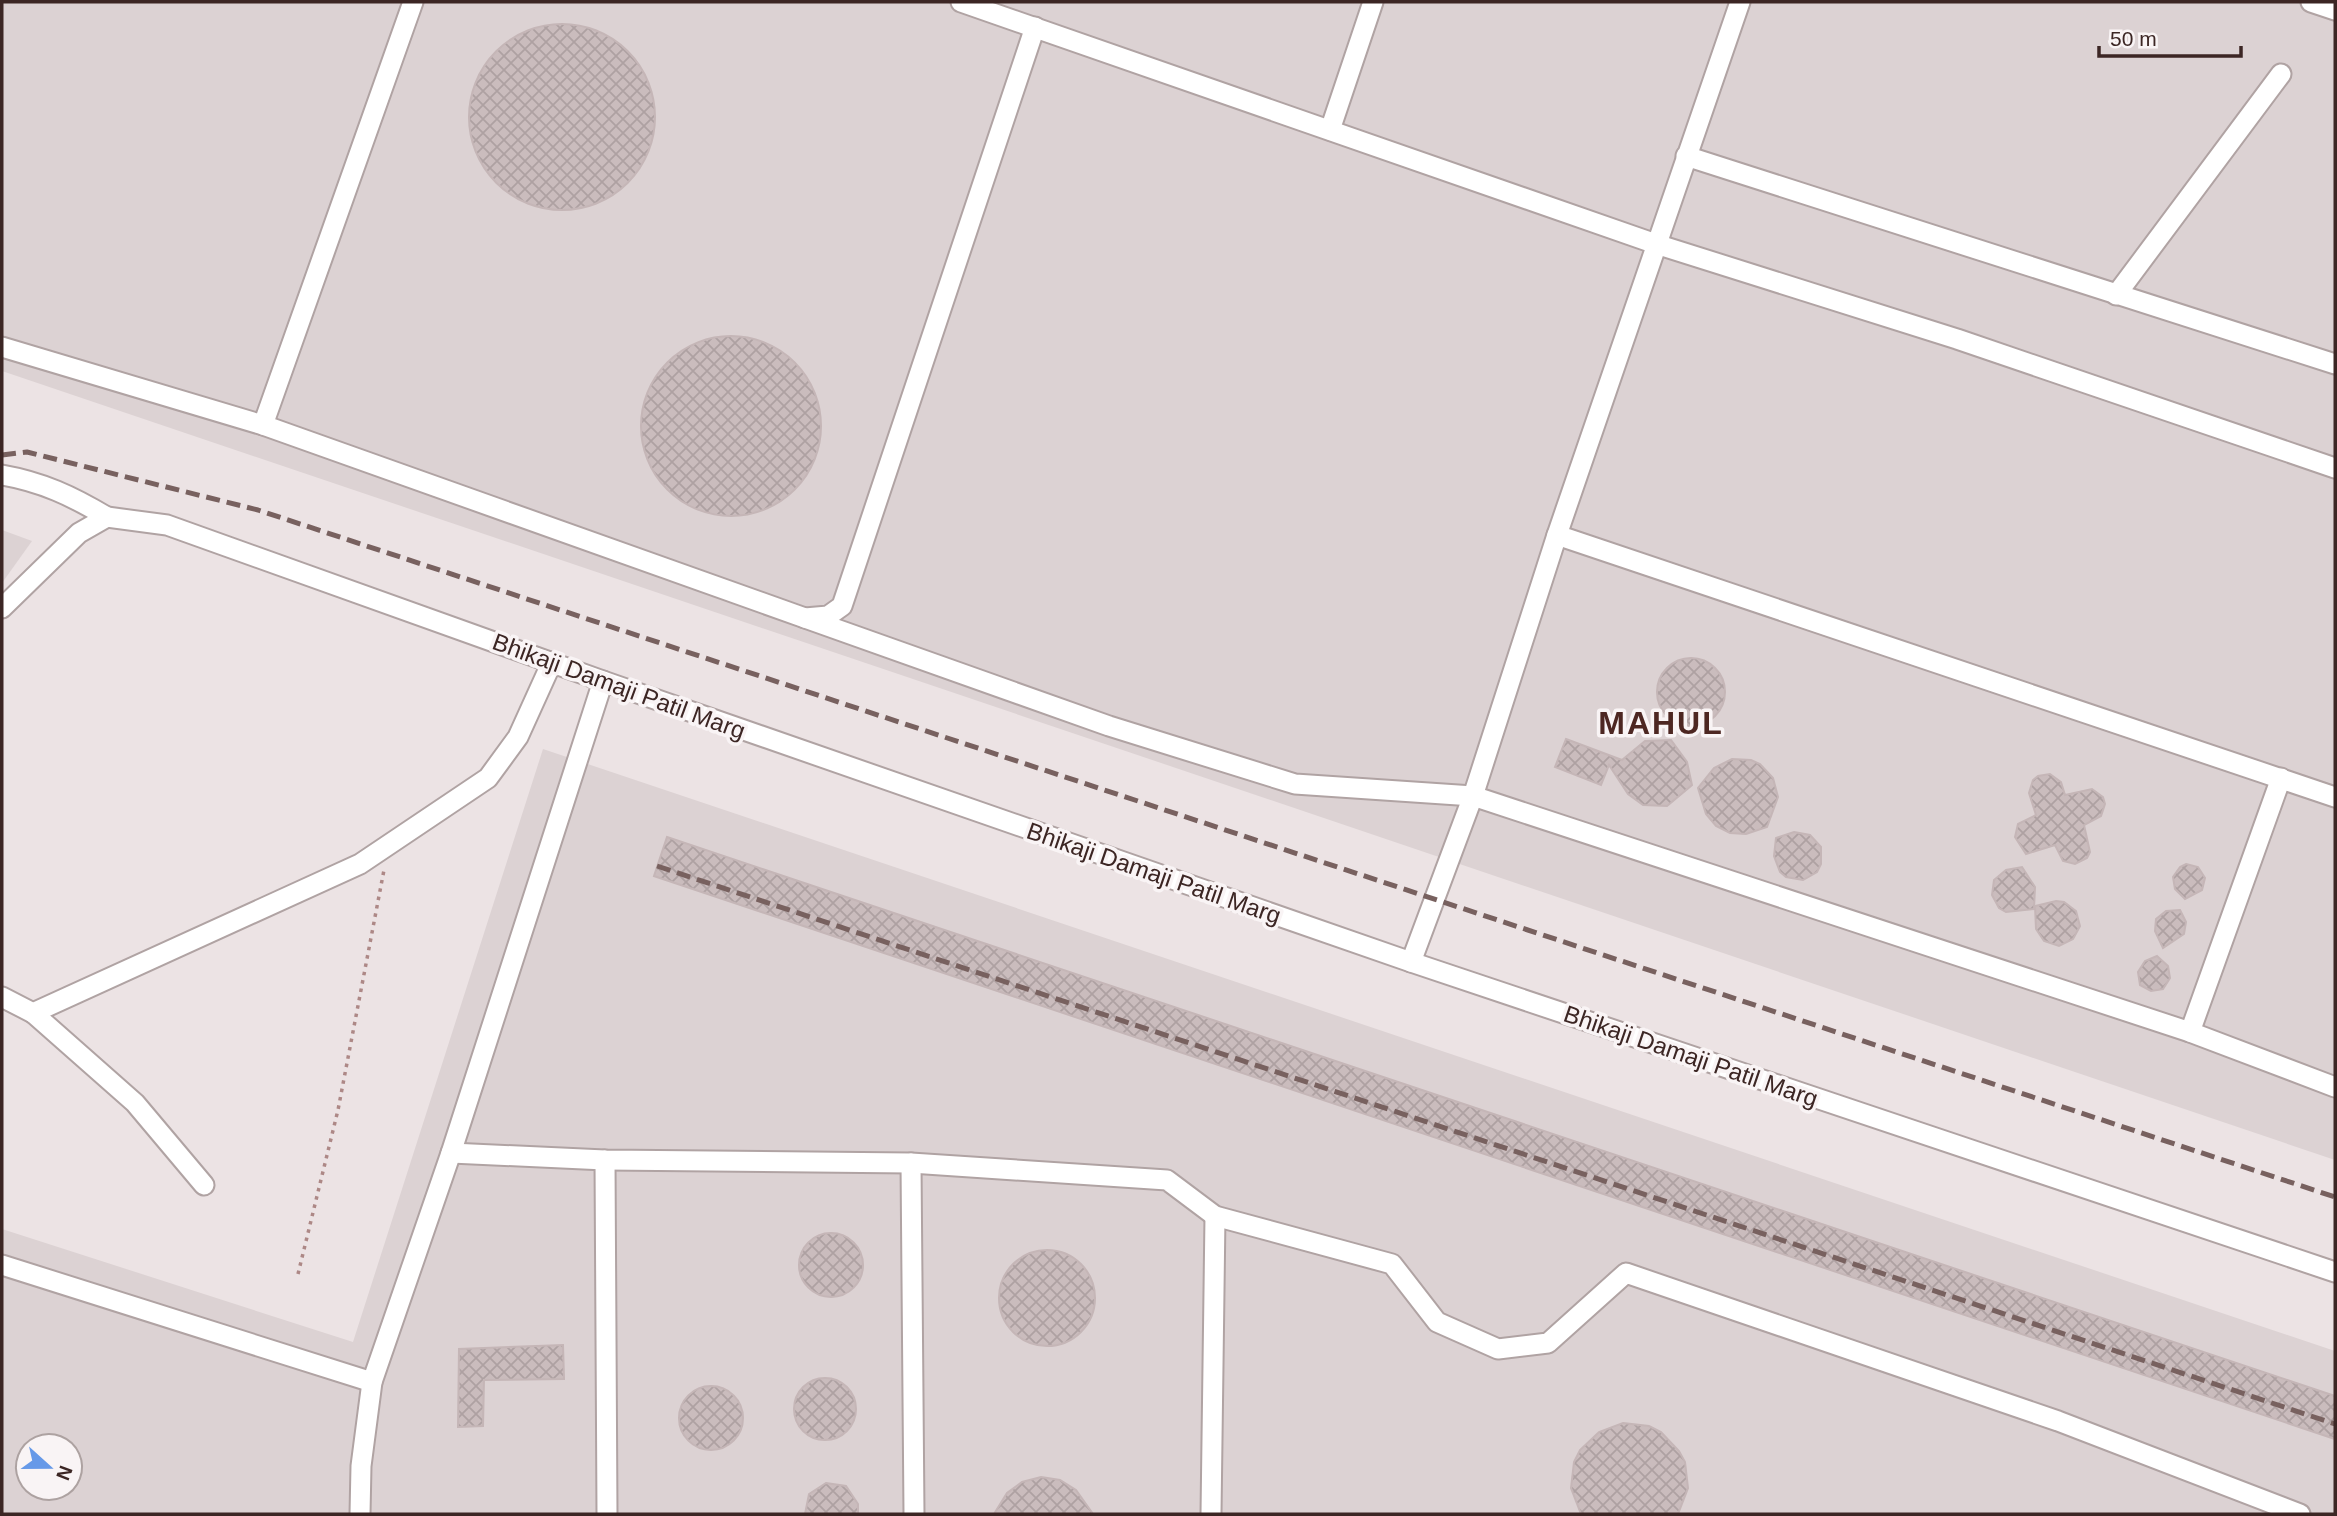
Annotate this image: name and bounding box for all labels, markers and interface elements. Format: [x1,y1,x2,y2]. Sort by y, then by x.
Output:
scale bar [2099,14,2241,58]
text: 50 m [2110,27,2157,50]
street label: Bhikaji Damaji Patil Marg [489,628,749,744]
district label: MAHUL [1598,705,1724,741]
street label: Bhikaji Damaji Patil Marg [1023,817,1285,929]
street label: Bhikaji Damaji Patil Marg [1560,1000,1822,1112]
north arrow [14,1432,84,1502]
text: N [52,1463,77,1483]

